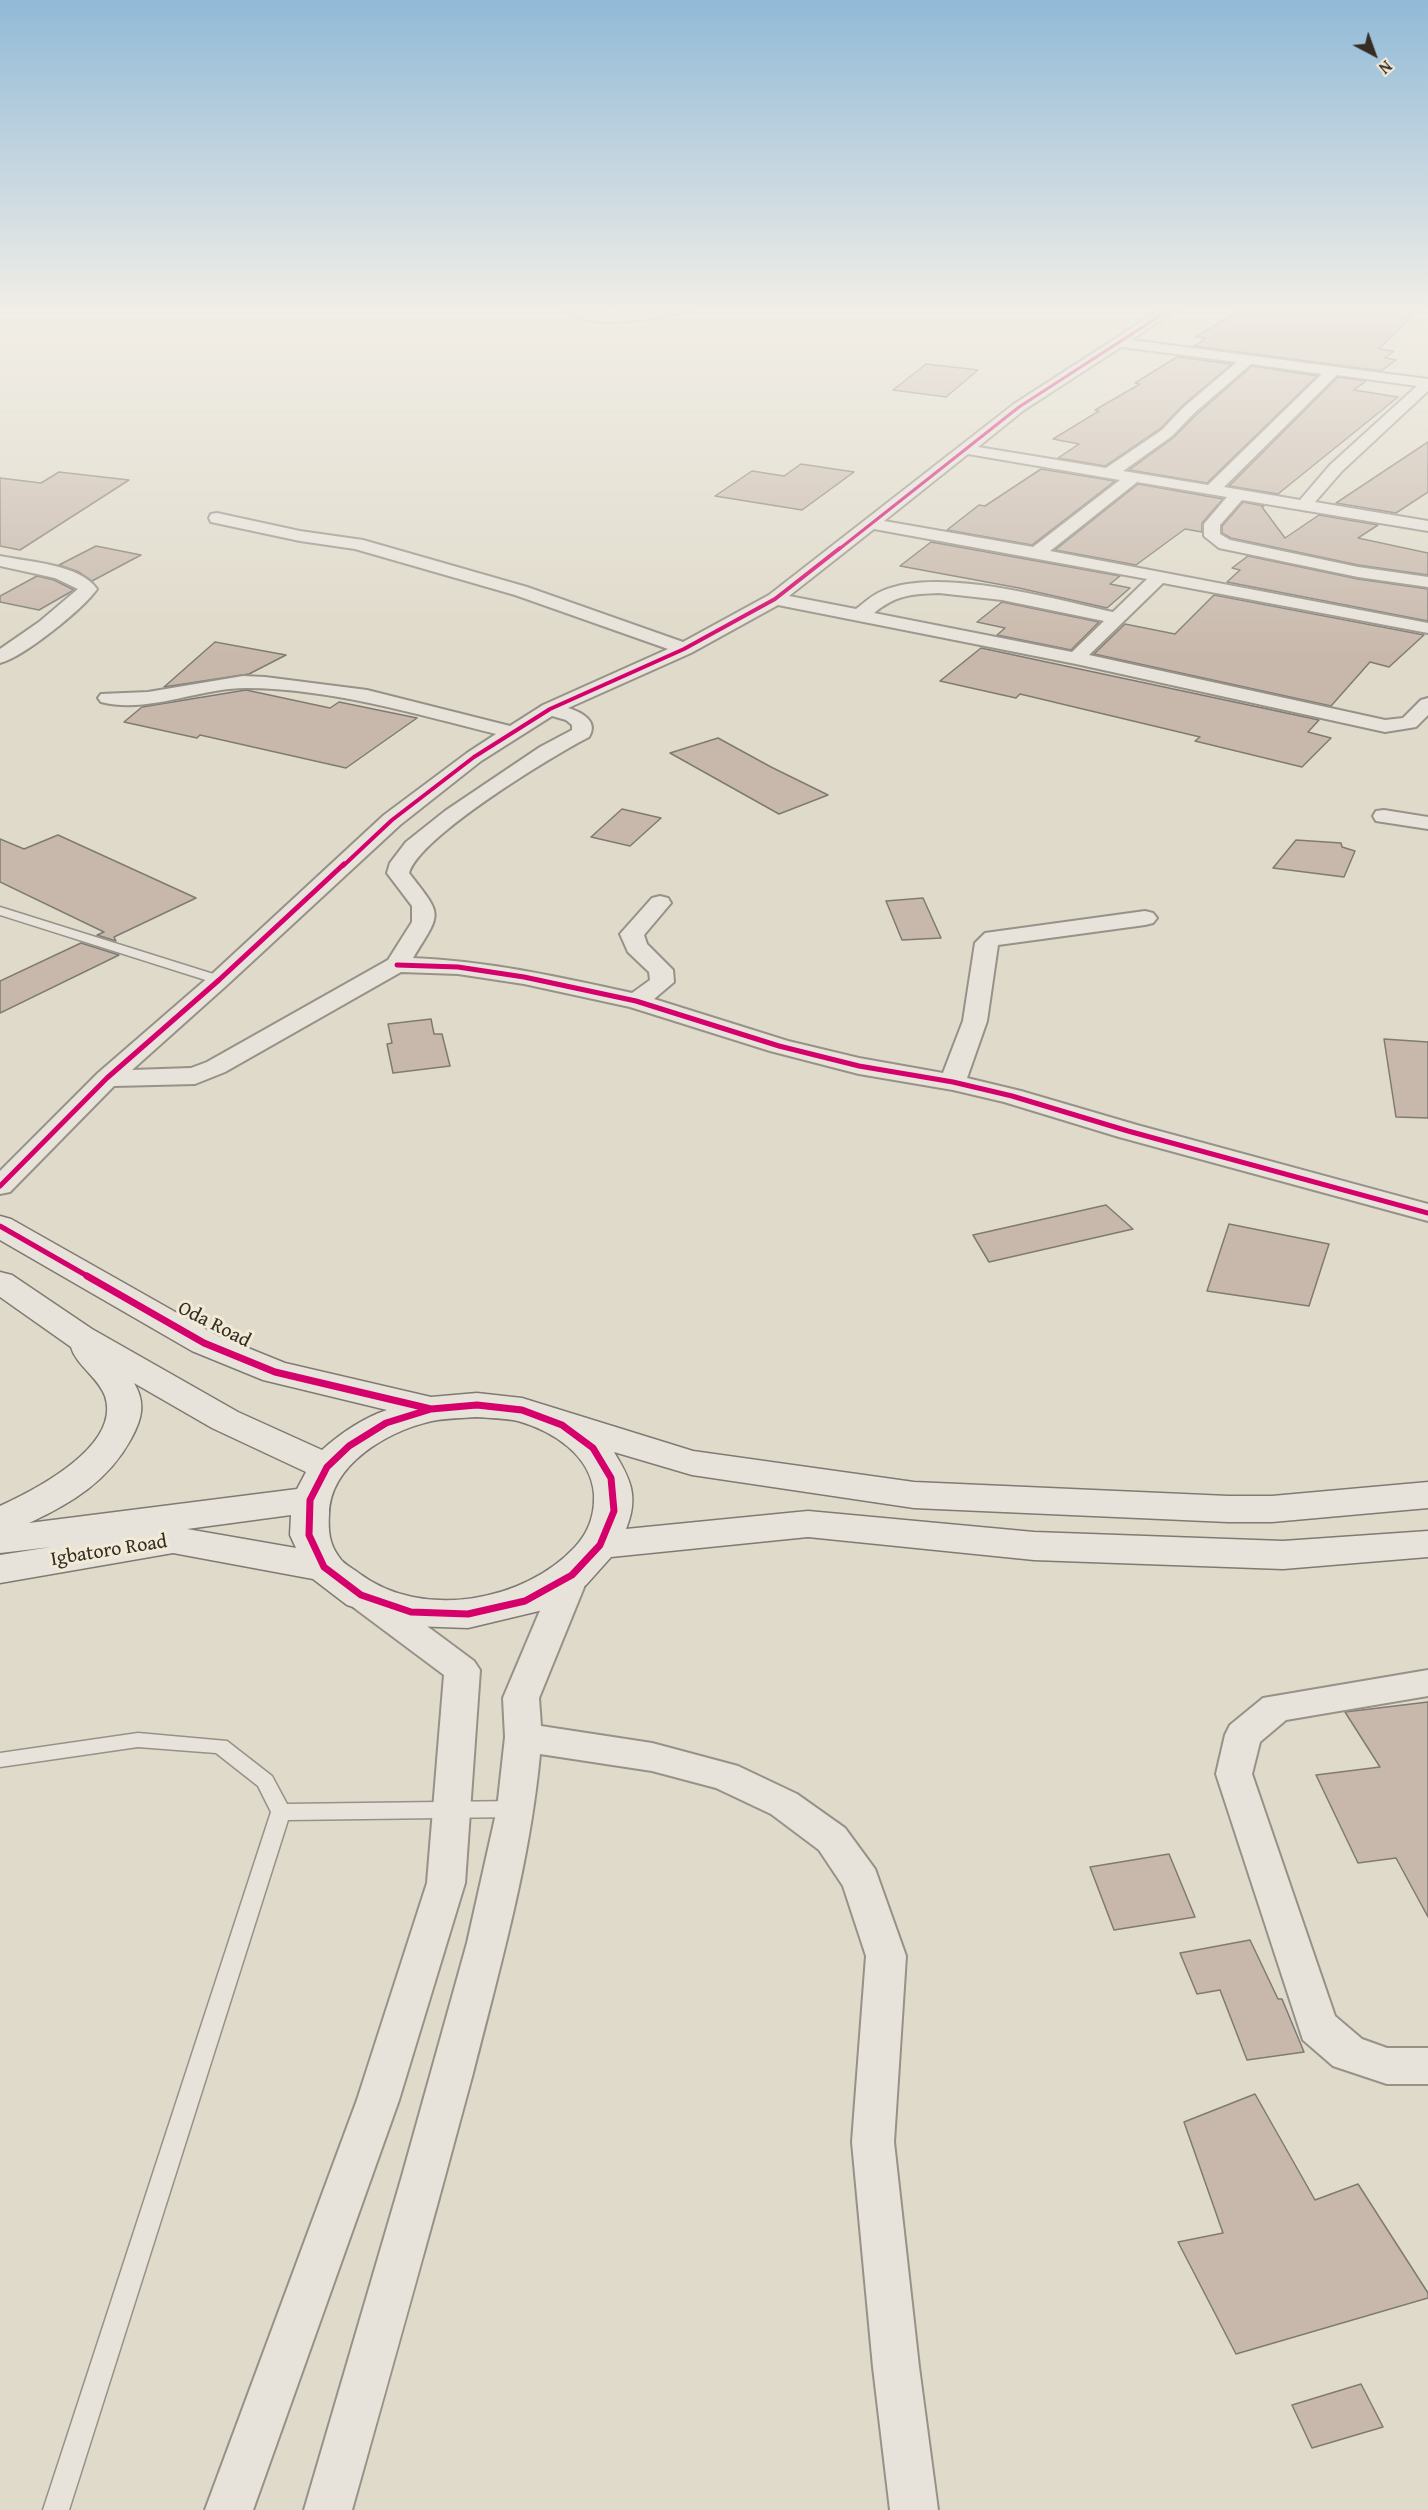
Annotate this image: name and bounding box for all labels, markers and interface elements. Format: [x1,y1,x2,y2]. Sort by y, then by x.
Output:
north arrow [1344,24,1404,84]
text: N [1374,55,1398,80]
street label: Oda Road [174,1296,254,1354]
street label: Igbatoro Road [49,1530,169,1572]

